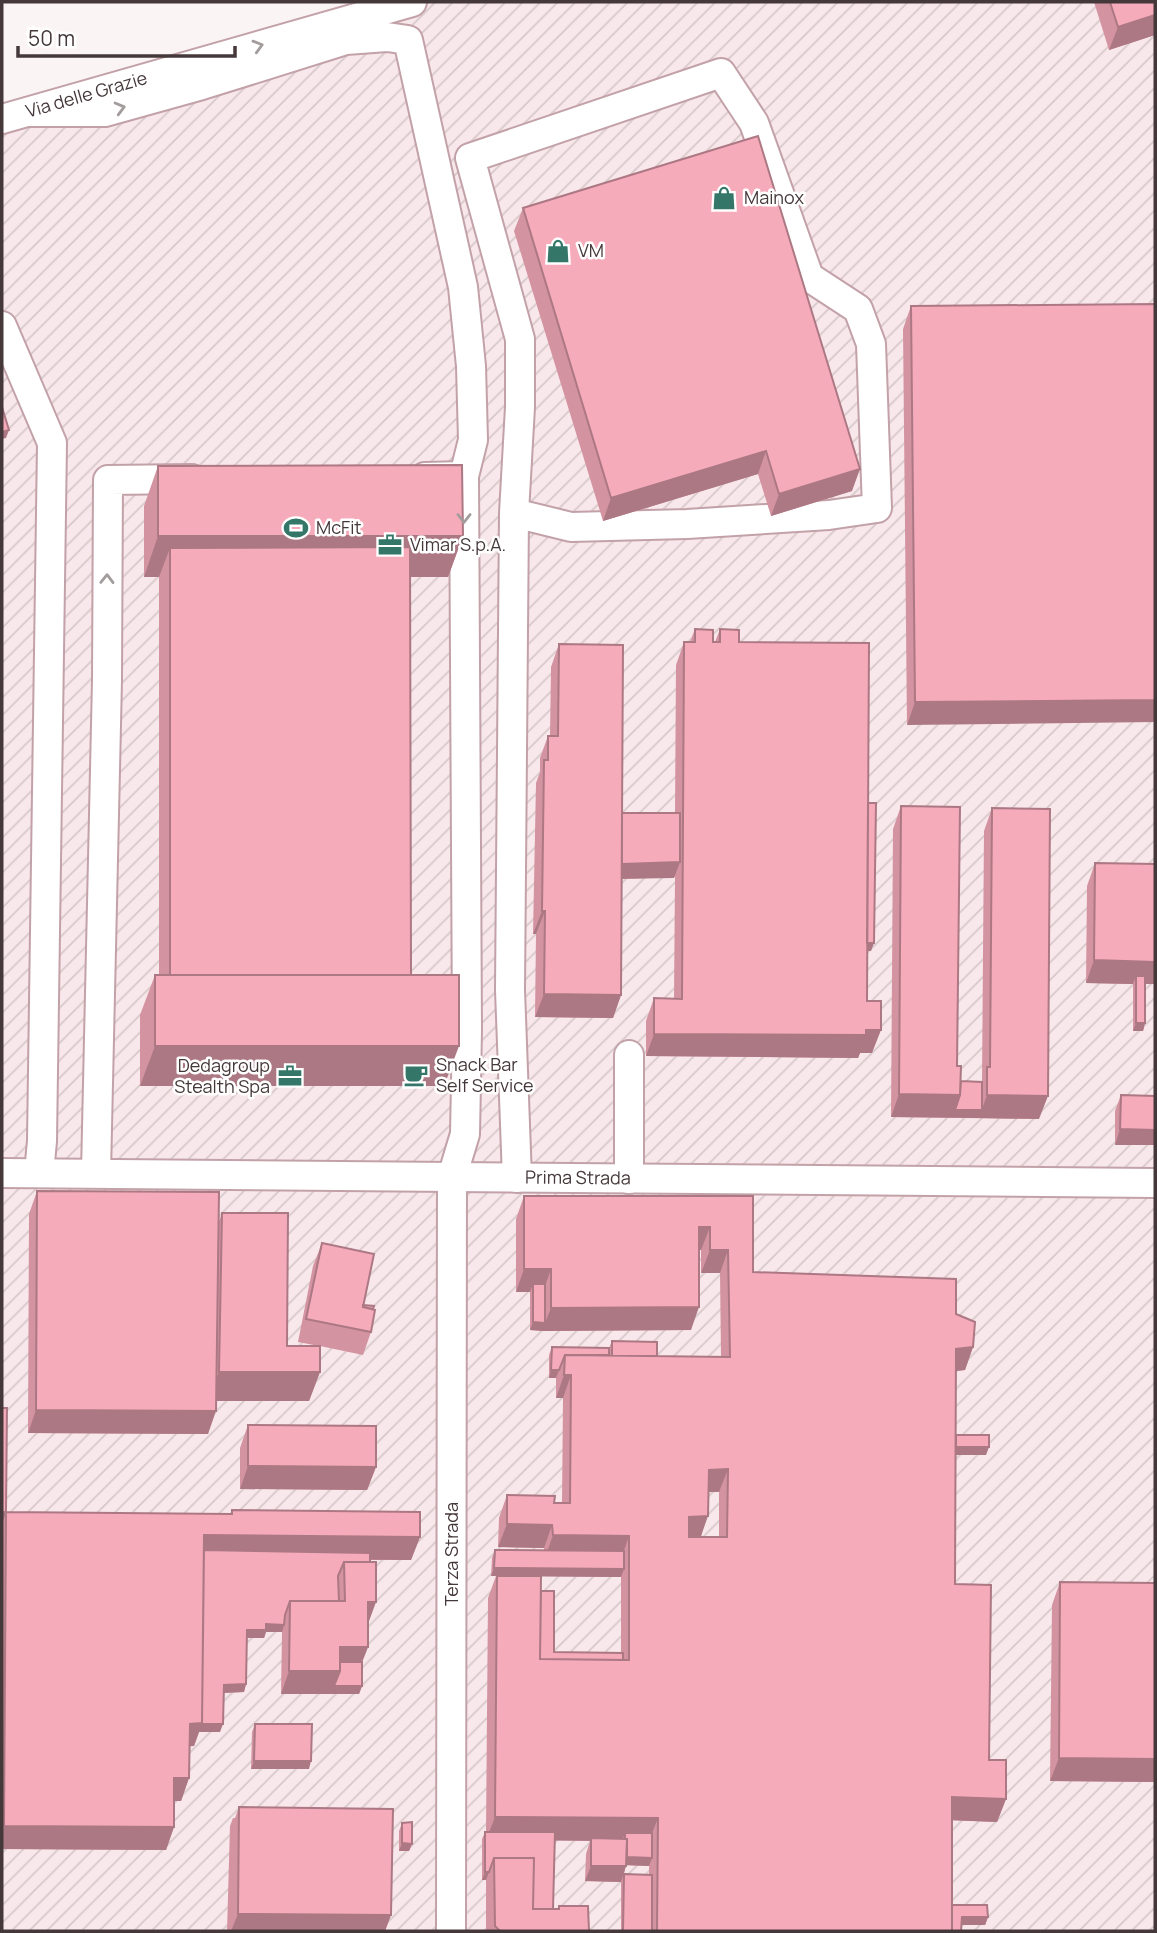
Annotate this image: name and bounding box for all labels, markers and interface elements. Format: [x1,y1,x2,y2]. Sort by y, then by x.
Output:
scale bar [18,14,234,58]
text: 50 m [28,24,75,52]
one-way arrow [252,40,264,55]
street label: Via delle Grazie [23,65,150,123]
one-way arrow [114,101,126,116]
shop icon: Mainox [710,184,738,212]
place label: Mainox [744,185,804,209]
shop icon: VM [544,237,572,265]
place label: VM [578,238,604,262]
one-way arrow [456,513,472,523]
sports icon: McFit [282,514,310,542]
place label: McFit [316,515,362,539]
office icon: Vimar S.p.A. [376,531,404,559]
place label: Vimar S.p.A. [410,532,506,556]
one-way arrow [99,573,115,584]
place label: Snack Bar Self Service [436,1052,533,1097]
place label: Dedagroup Stealth Spa [174,1053,270,1098]
cafe icon: Snack Bar Self Service [402,1061,430,1089]
office icon: Dedagroup Stealth Spa [276,1062,304,1090]
street label: Prima Strada [525,1165,631,1189]
street label: Terza Strada [439,1502,463,1606]

